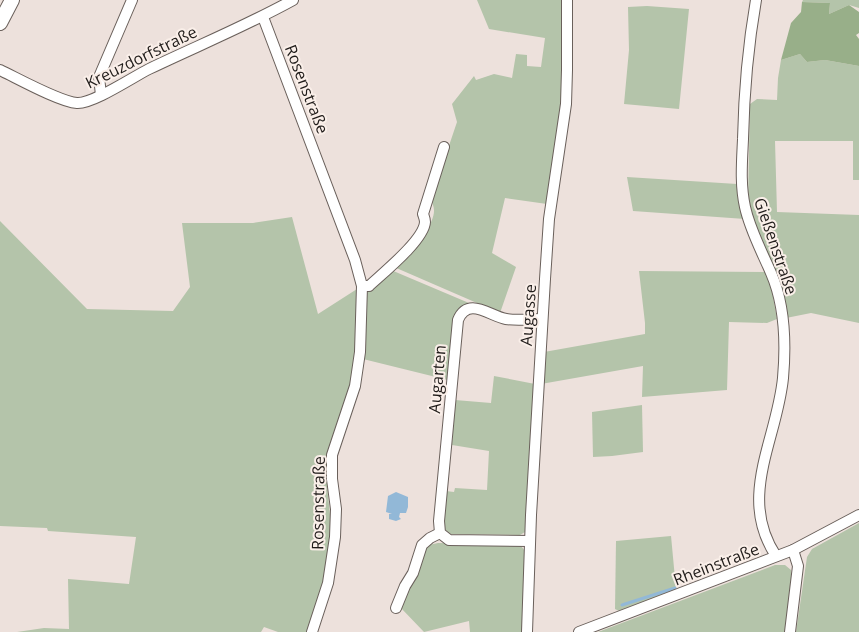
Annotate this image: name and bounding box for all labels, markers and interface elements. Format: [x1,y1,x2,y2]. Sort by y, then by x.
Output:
street label: Kreuzdorfstraße [81,20,201,94]
street label: Rosenstraße [280,41,334,137]
street label: Gießenstraße [749,195,803,297]
street label: Augasse [515,283,541,347]
street label: Augarten [423,344,451,414]
street label: Rosenstraße [306,456,330,550]
street label: Rheinstraße [670,538,762,590]

